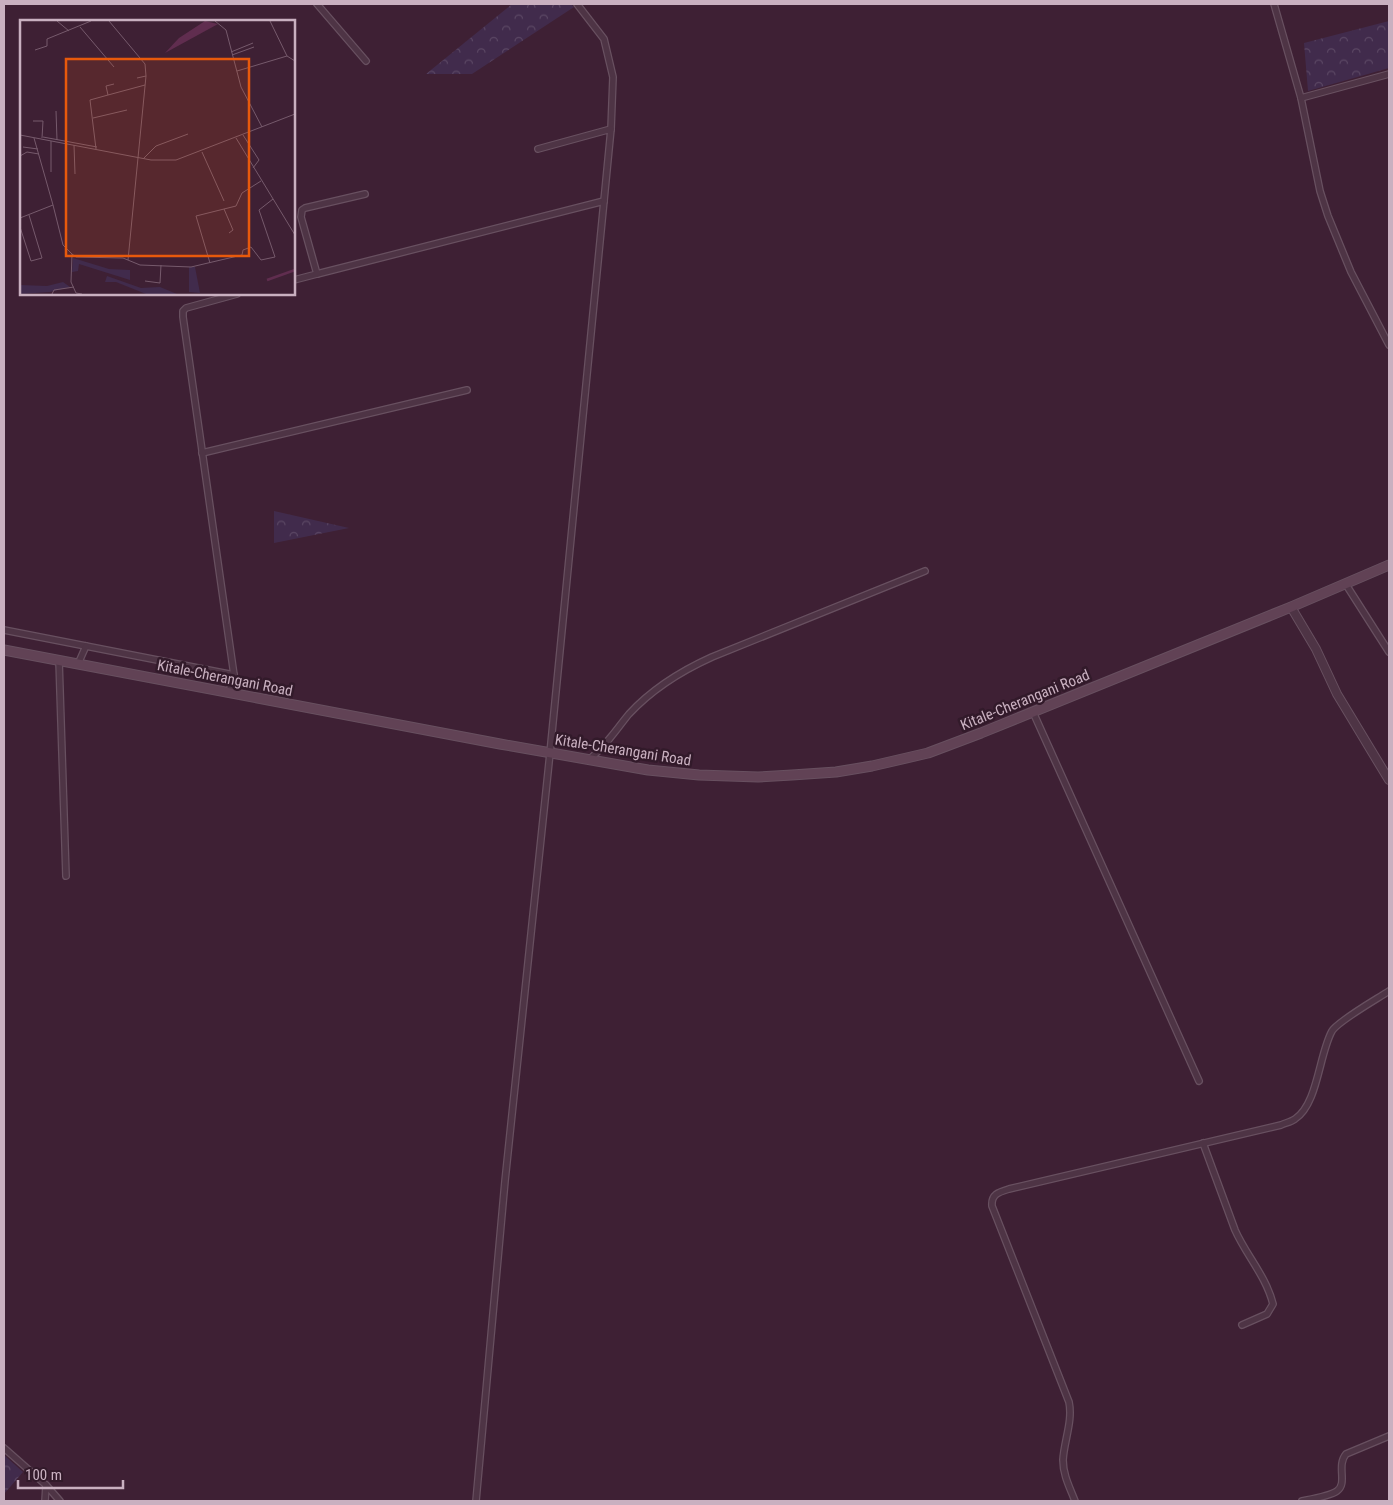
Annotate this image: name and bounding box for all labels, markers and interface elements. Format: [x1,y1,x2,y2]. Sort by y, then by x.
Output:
inset map [20,20,295,295]
street label: Kitale-Cherangani Road [156,656,294,700]
street label: Kitale-Cherangani Road [958,666,1092,734]
street label: Kitale-Cherangani Road [554,730,692,770]
scale bar [18,1458,122,1490]
text: 100 m [25,1466,62,1484]

